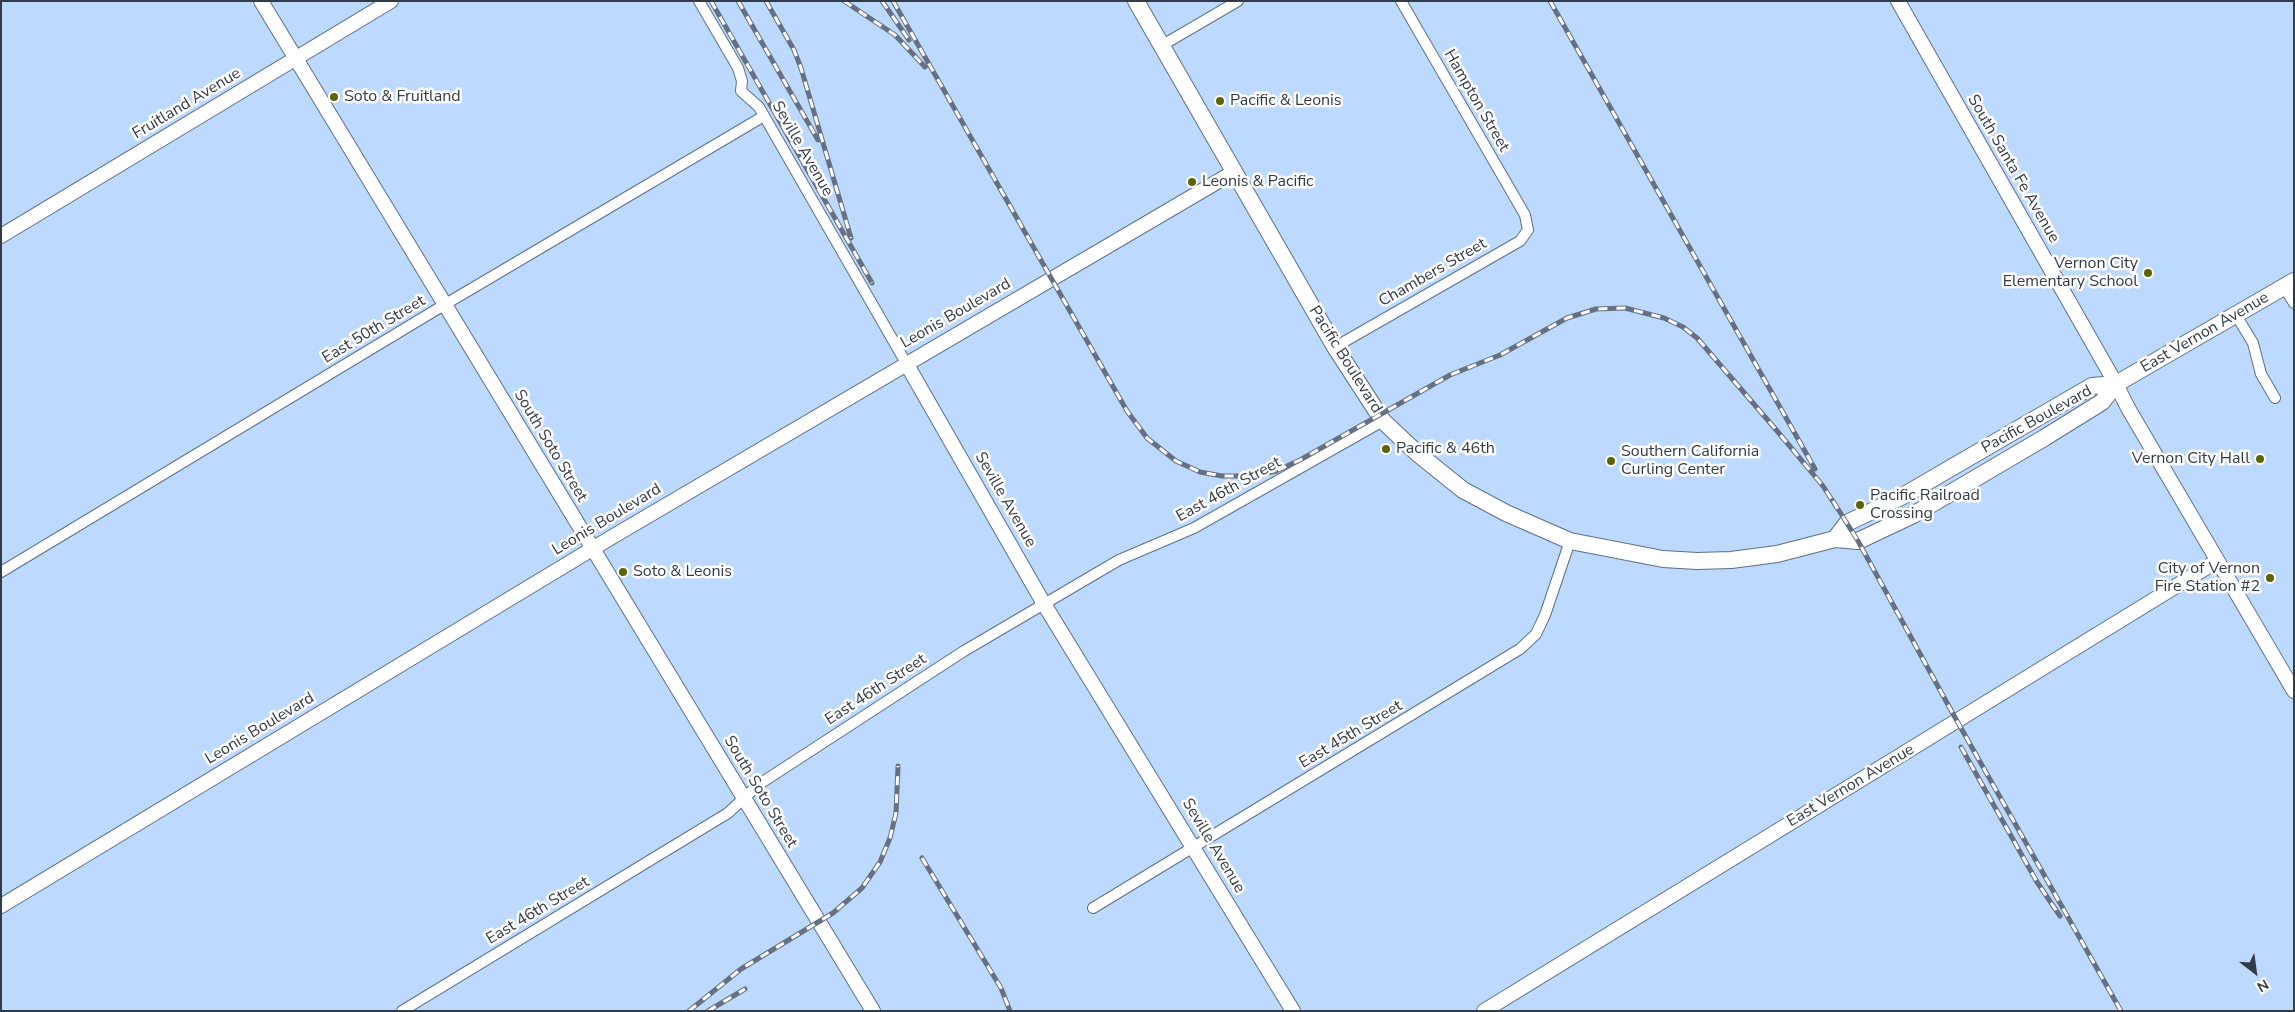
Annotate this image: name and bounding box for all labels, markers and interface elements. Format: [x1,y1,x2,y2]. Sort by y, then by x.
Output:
street label: Hampton Street [1439,46,1513,156]
street label: Fruitland Avenue [129,64,245,144]
place label: Soto & Fruitland [344,87,461,107]
marker: Soto & Fruitland [328,91,340,103]
place label: Pacific & Leonis [1230,91,1342,111]
street label: South Santa Fe Avenue [1963,92,2063,246]
marker: Pacific & Leonis [1214,95,1226,107]
street label: Seville Avenue [767,98,837,200]
place label: Leonis & Pacific [1202,172,1314,192]
marker: Leonis & Pacific [1186,176,1198,188]
street label: Chambers Street [1376,234,1490,312]
place label: Vernon City Elementary School [2003,254,2138,292]
marker: Vernon City Elementary School [2142,267,2154,279]
street label: Leonis Boulevard [898,275,1014,353]
street label: East Vernon Avenue [2137,288,2273,378]
street label: East 50th Street [319,292,429,368]
street label: Pacific Boulevard [1304,303,1386,417]
street label: Pacific Boulevard [1979,382,2095,458]
street label: South Soto Street [509,386,591,506]
place label: Pacific & 46th [1396,439,1495,459]
place label: Southern California Curling Center [1621,442,1759,480]
marker: Pacific & 46th [1380,443,1392,455]
street label: Seville Avenue [970,449,1040,551]
place label: Vernon City Hall [2132,449,2250,469]
street label: East 46th Street [1173,453,1285,527]
marker: Vernon City Hall [2254,453,2266,465]
marker: Southern California Curling Center [1605,455,1617,467]
street label: Leonis Boulevard [549,480,665,560]
place label: Pacific Railroad Crossing [1870,486,1980,524]
marker: Pacific Railroad Crossing [1854,499,1866,511]
place label: City of Vernon Fire Station #2 [2155,559,2260,597]
place label: Soto & Leonis [633,562,732,582]
marker: Soto & Leonis [617,566,629,578]
marker: City of Vernon Fire Station #2 [2264,572,2276,584]
street label: East 46th Street [822,650,930,730]
street label: Leonis Boulevard [202,689,318,769]
street label: East 45th Street [1296,697,1406,773]
street label: South Soto Street [719,732,801,852]
street label: East Vernon Avenue [1784,740,1918,832]
street label: Seville Avenue [1177,795,1249,897]
street label: East 46th Street [483,873,593,949]
north arrow [2230,947,2280,997]
text: N [2253,975,2272,996]

